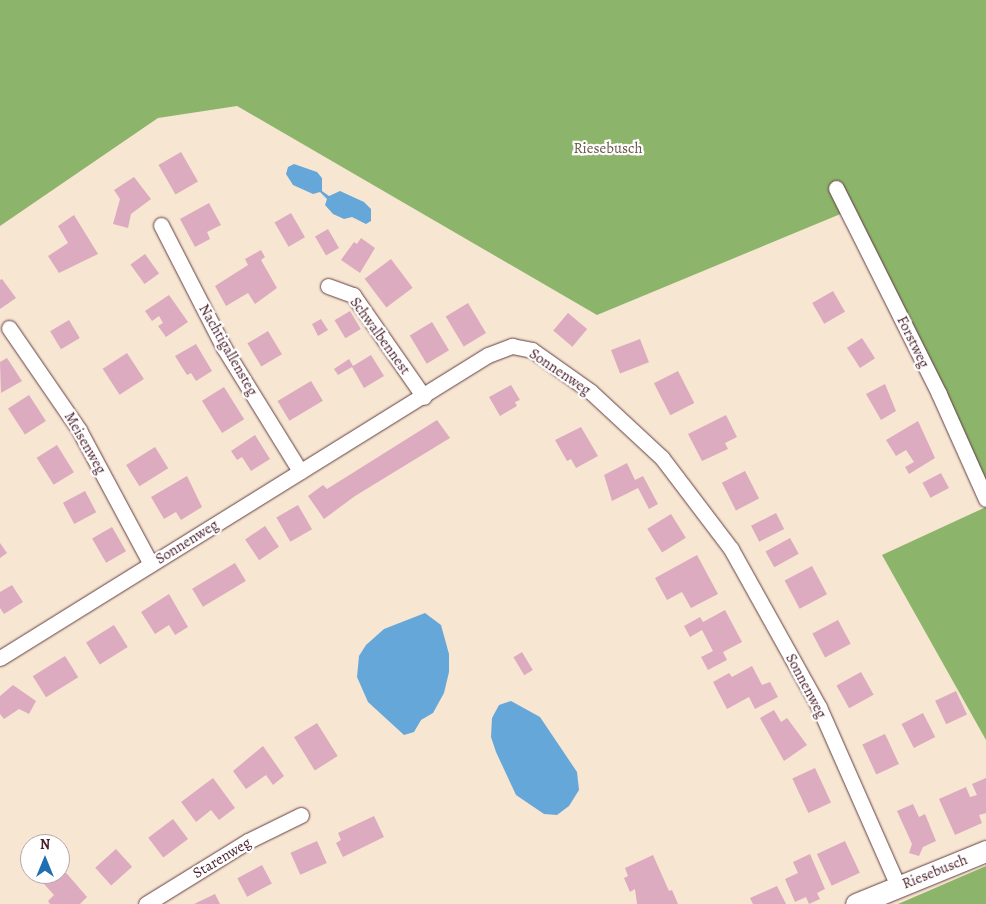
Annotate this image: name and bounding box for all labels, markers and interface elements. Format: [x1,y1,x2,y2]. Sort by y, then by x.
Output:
park label: Riesebusch [574,140,642,158]
street label: Schwalbennest [346,294,414,378]
street label: Nachtigallensteg [195,301,261,399]
street label: Forstweg [893,313,933,371]
street label: Sonnenweg [526,345,594,399]
street label: Meisenweg [60,409,110,477]
street label: Sonnenweg [152,516,222,568]
street label: Sonnenweg [781,651,831,721]
north arrow [20,834,70,884]
street label: Starenweg [190,834,254,882]
text: N [40,835,50,854]
street label: Riesebusch [900,851,970,893]

